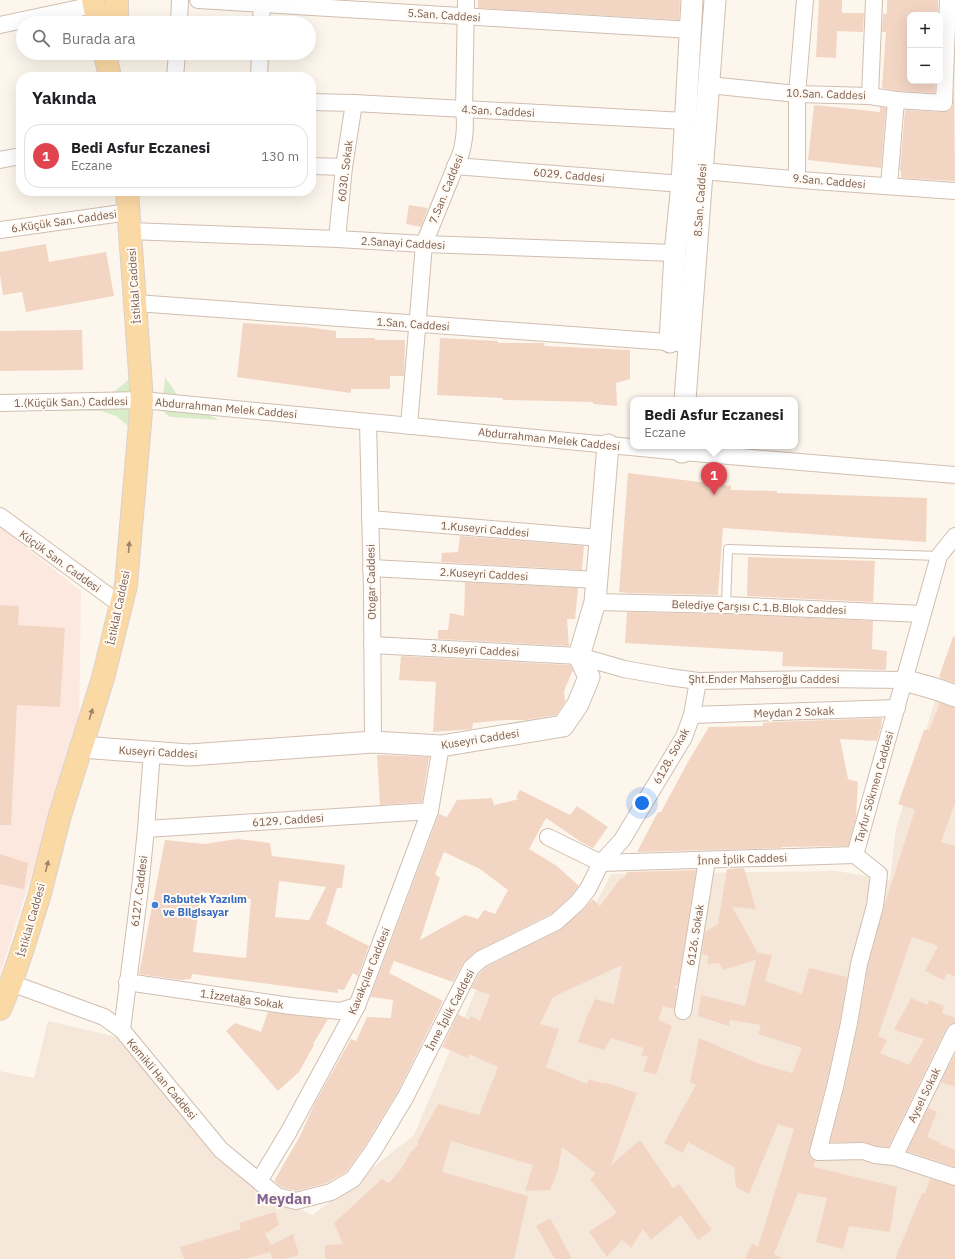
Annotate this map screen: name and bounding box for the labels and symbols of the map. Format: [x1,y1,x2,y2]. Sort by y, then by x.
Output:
street label: 5.San. Caddesi [407,5,481,25]
street label: 10.San. Caddesi [786,86,866,102]
street label: 4.San. Caddesi [461,102,535,120]
street label: 6030. Sokak [334,139,356,203]
street label: 7.San. Caddesi [426,152,466,226]
street label: 8.San. Caddesi [690,163,710,237]
street label: 6029. Caddesi [533,165,605,185]
street label: 9.San. Caddesi [792,171,866,191]
street label: 6.Küçük San. Caddesi [10,207,118,235]
street label: 2.Sanayi Caddesi [361,234,445,252]
street label: İstiklal Caddesi [124,248,144,324]
street label: 1.San. Caddesi [376,314,450,334]
street label: 1.(Küçük San.) Caddesi [14,394,128,410]
street label: Abdurrahman Melek Caddesi [154,395,298,421]
street label: Abdurrahman Melek Caddesi [477,425,621,453]
pin: 1 [701,462,727,495]
street label: 1.Kuseyri Caddesi [440,518,530,540]
street label: Küçük San. Caddesi [17,527,103,595]
one-way arrow [126,541,132,553]
street label: Otogar Caddesi [363,544,379,620]
street label: 2.Kuseyri Caddesi [439,565,529,583]
street label: İstiklal Caddesi [103,569,133,647]
street label: Belediye Çarşısı C.1.B.Blok Caddesi [671,597,847,617]
street label: 3.Kuseyri Caddesi [430,641,520,659]
street label: Şht.Ender Mahseroğlu Caddesi [688,672,840,686]
street label: Meydan 2 Sokak [753,704,835,720]
one-way arrow [88,708,94,720]
street label: 6128. Sokak [650,725,692,786]
street label: Kuseyri Caddesi [440,726,520,752]
street label: Tayfur Sökmen Caddesi [851,729,897,845]
street label: Kuseyri Caddesi [118,743,198,761]
your location [632,793,652,813]
street label: 6129. Caddesi [252,811,324,829]
street label: İnne İplik Caddesi [697,850,787,868]
street label: 6127. Caddesi [128,855,150,927]
one-way arrow [44,860,50,872]
street label: İstiklal Caddesi [14,881,48,959]
place label: Rabutek Yazılım ve Bilgisayar [163,892,247,919]
marker: Rabutek Yazılım ve Bilgisayar [150,900,160,910]
street label: 6126. Sokak [683,903,707,967]
street label: Kavakçılar Caddesi [345,925,393,1017]
street label: İnne İplik Caddesi [423,967,477,1053]
street label: 1.İzzetağa Sokak [199,986,285,1012]
street label: Kemikli Han Caddesi [124,1036,200,1122]
street label: Aysel Sokak [905,1065,943,1125]
district label: Meydan [256,1189,312,1208]

